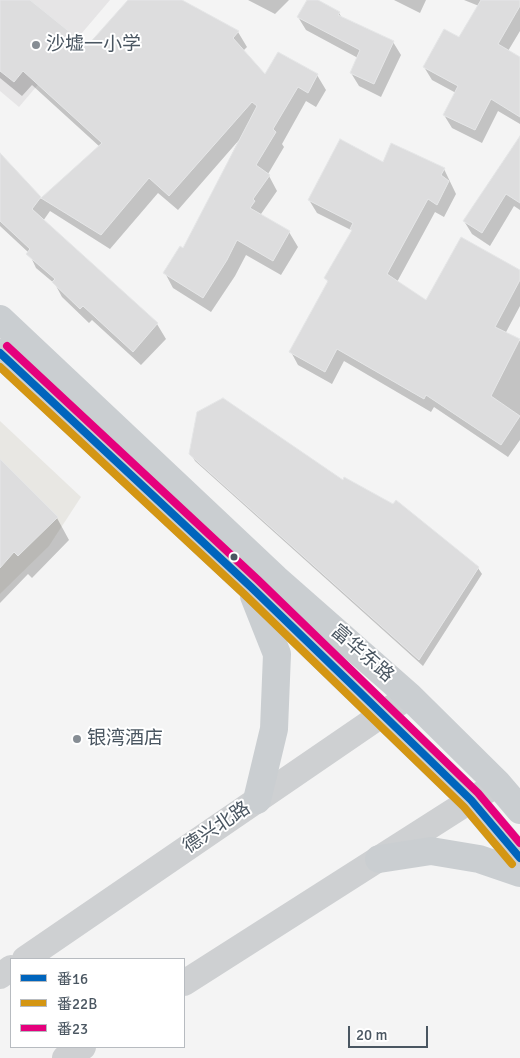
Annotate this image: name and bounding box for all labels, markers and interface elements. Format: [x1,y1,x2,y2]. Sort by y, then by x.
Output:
place label: 沙墟一小学 [46,34,141,56]
marker: 沙墟一小学 [30,39,42,51]
unlabelled marker [229,552,239,562]
street label: 富华东路 [326,620,398,688]
place label: 银湾酒店 [87,728,163,750]
marker: 银湾酒店 [71,733,83,745]
street label: 德兴北路 [179,797,255,859]
legend [10,958,185,1048]
text: 番16 [57,970,88,988]
text: 番22B [57,995,97,1013]
scale bar [350,1016,430,1048]
text: 番23 [57,1020,88,1038]
text: 20 m [356,1026,387,1044]

